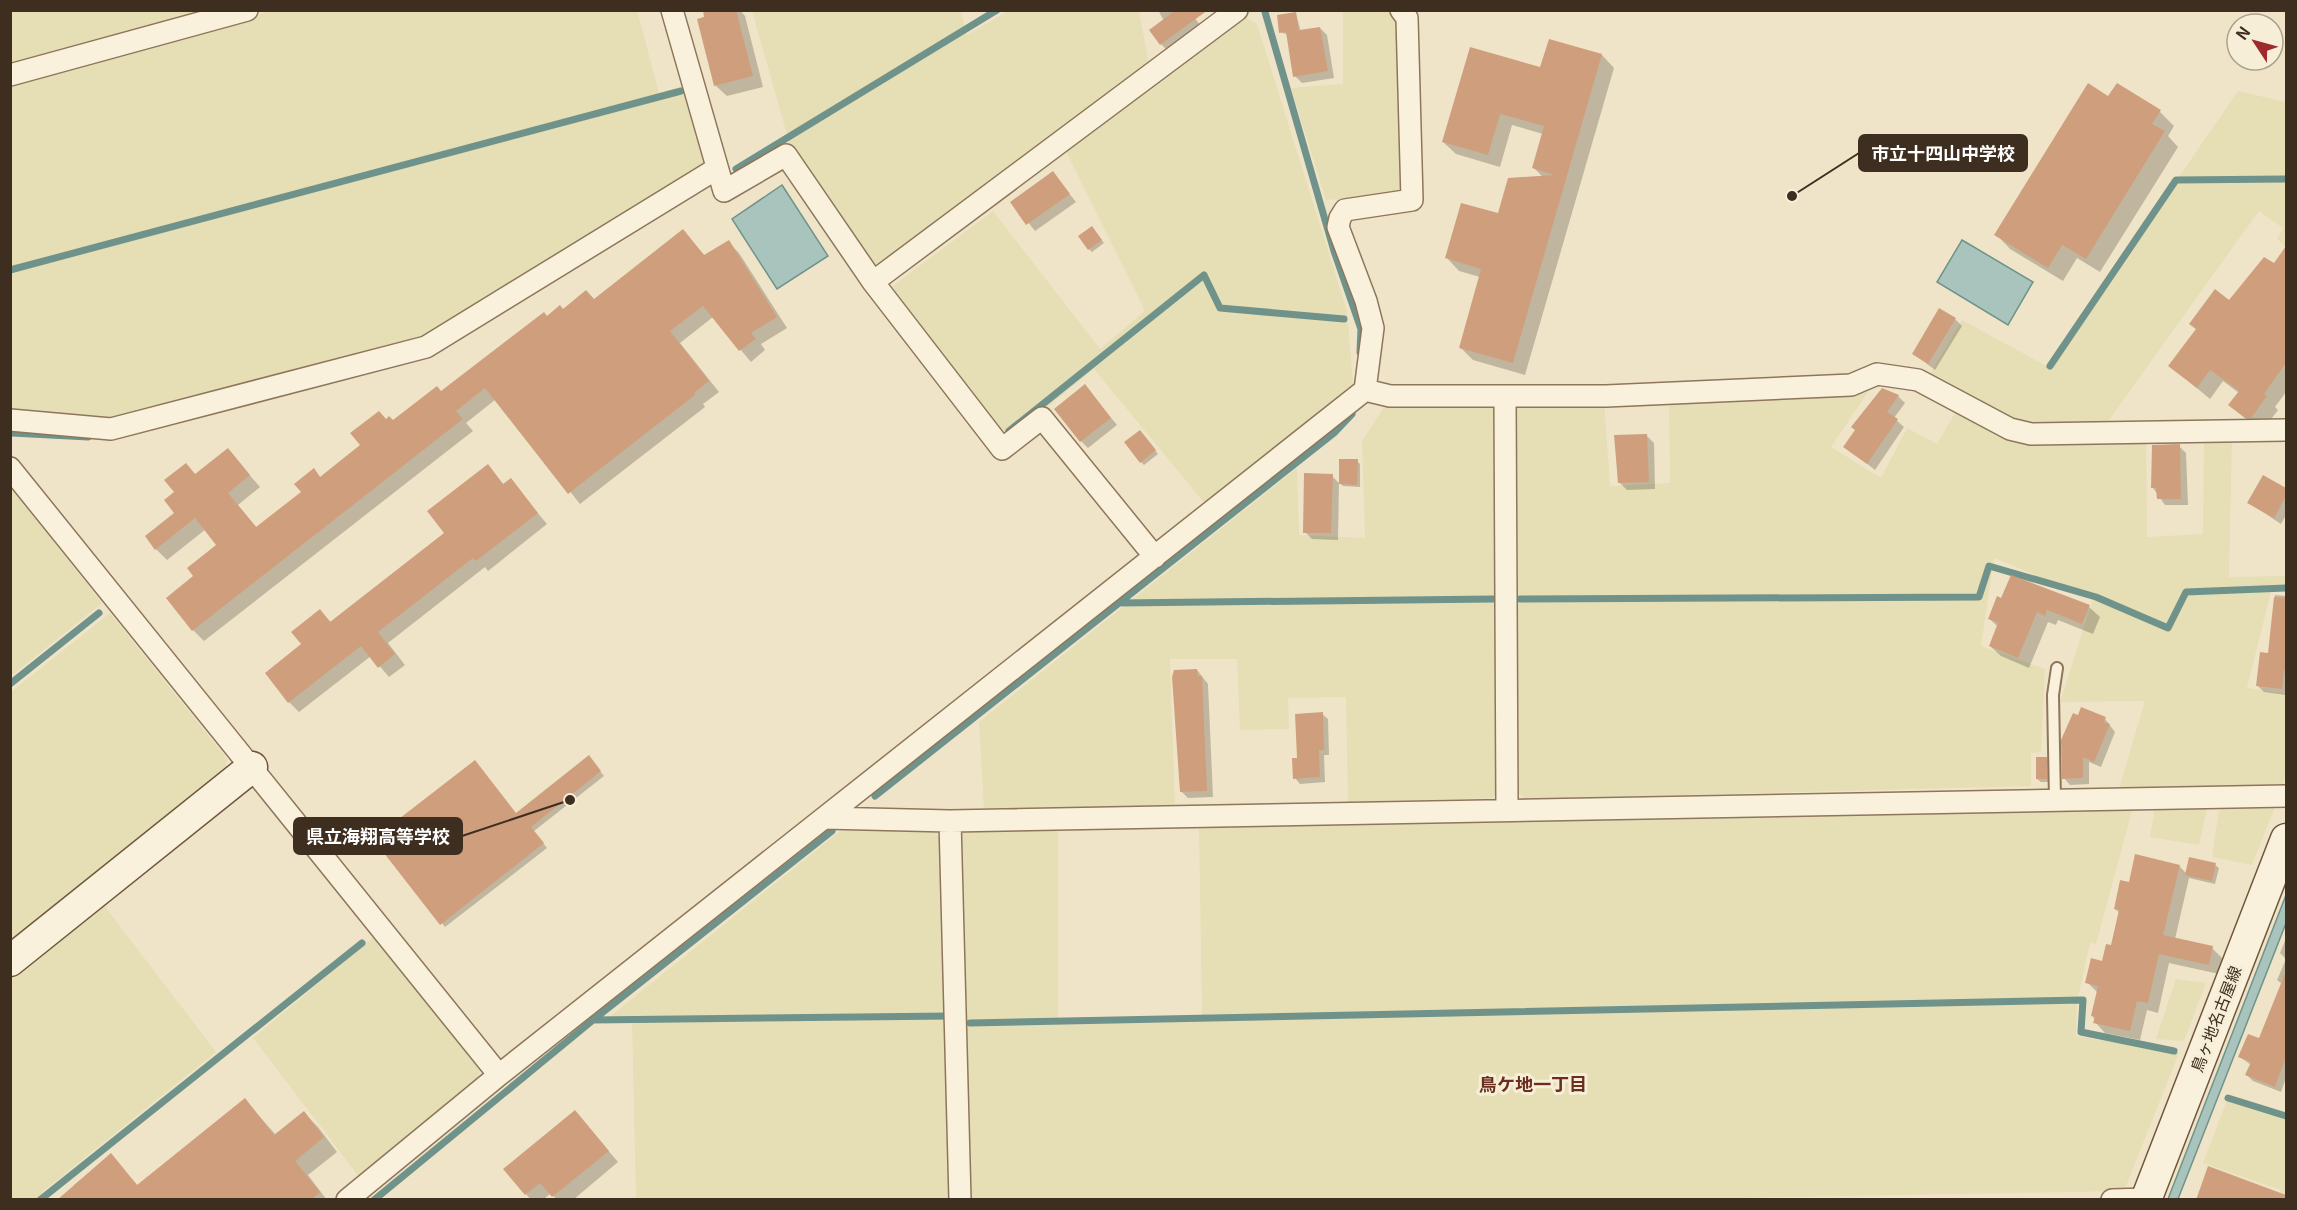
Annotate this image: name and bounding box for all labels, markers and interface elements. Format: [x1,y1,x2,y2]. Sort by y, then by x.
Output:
north arrow [2225,12,2285,72]
text: N [2229,21,2255,44]
callout: 市立十四山中学校 [1859,135,2027,171]
text: 市立十四山中学校 [1871,139,2015,165]
callout: 県立海翔高等学校 [294,818,462,854]
text: 県立海翔高等学校 [306,822,450,848]
street label: 鳥ヶ地名古屋線 [2184,962,2246,1075]
district label: 鳥ケ地一丁目 [1479,1070,1587,1096]

